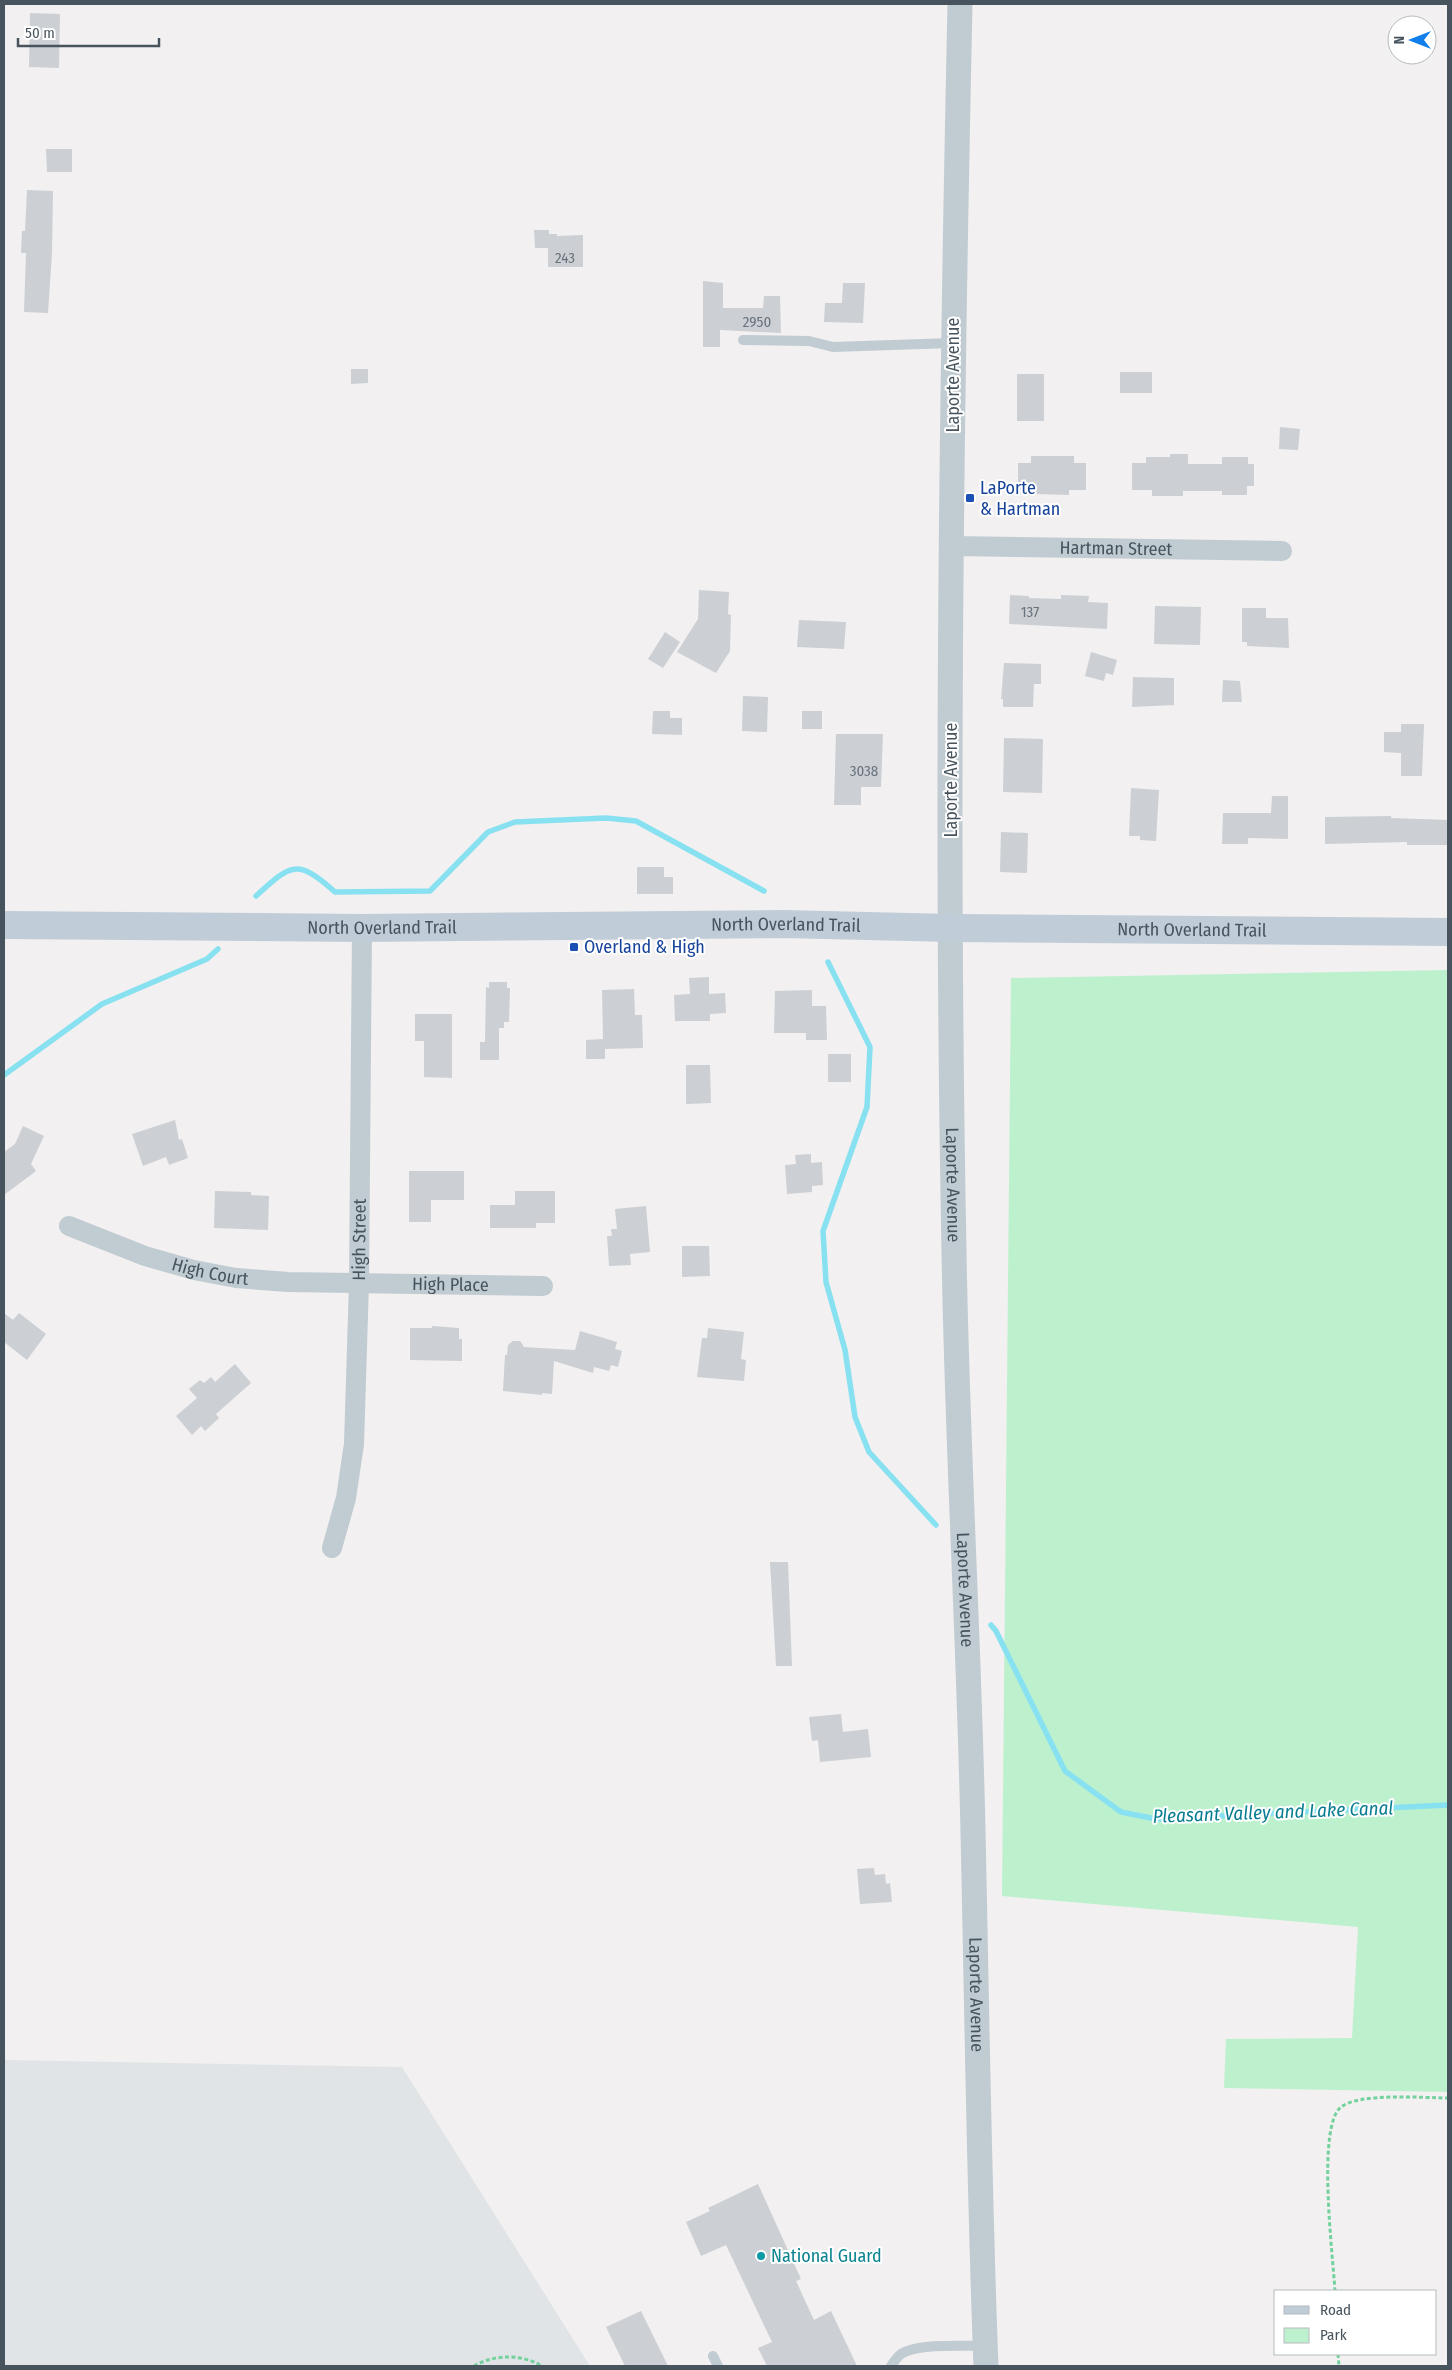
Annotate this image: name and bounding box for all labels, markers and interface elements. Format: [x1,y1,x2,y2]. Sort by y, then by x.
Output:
scale bar [18,15,159,47]
north arrow [1387,15,1437,65]
text: 50 m [25,24,55,42]
text: N [1391,36,1408,44]
house number: 243 [555,249,575,267]
house number: 2950 [743,313,771,331]
street label: Laporte Avenue [942,317,964,432]
place label: LaPorte & Hartman [980,477,1060,520]
marker: LaPorte & Hartman [964,492,976,504]
street label: Hartman Street [1059,537,1173,560]
house number: 137 [1021,603,1039,621]
street label: Laporte Avenue [940,722,962,837]
house number: 3038 [850,762,878,780]
street label: North Overland Trail [711,913,861,937]
street label: North Overland Trail [307,916,457,939]
street label: North Overland Trail [1117,918,1267,942]
place label: Overland & High [584,936,705,958]
marker: Overland & High [568,941,580,953]
street label: Laporte Avenue [941,1127,965,1243]
street label: High Street [348,1198,371,1281]
street label: High Court [169,1253,249,1290]
street label: High Place [412,1273,489,1296]
street label: Laporte Avenue [952,1532,978,1648]
water label: Pleasant Valley and Lake Canal [1152,1796,1394,1828]
street label: Laporte Avenue [964,1937,988,2052]
place label: National Guard [771,2245,882,2267]
marker: National Guard [755,2250,767,2262]
legend [1274,2290,1437,2355]
text: Road [1320,2301,1351,2319]
text: Park [1320,2326,1347,2344]

